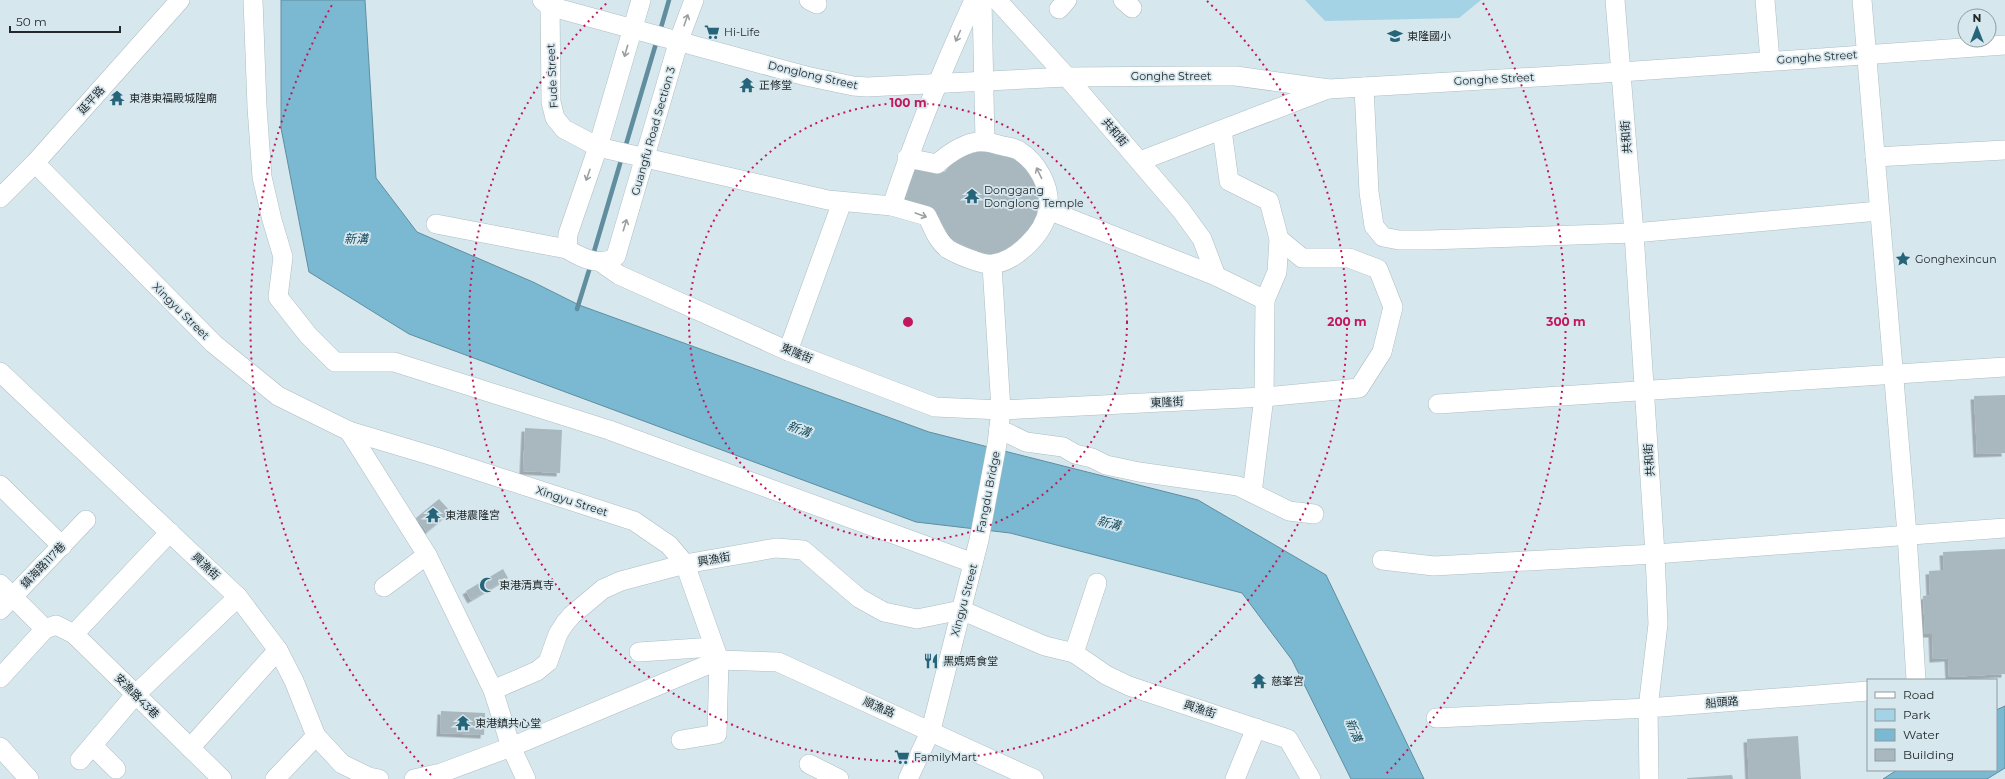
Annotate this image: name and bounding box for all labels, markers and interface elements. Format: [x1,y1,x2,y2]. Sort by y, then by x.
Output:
scale bar [10,8,120,34]
north arrow [1957,8,1997,48]
text: N [1973,11,1981,25]
text: 50 m [16,14,47,29]
one-way arrow [683,15,691,27]
supermarket icon: Hi-Life [703,23,721,41]
place label: Hi-Life [724,25,760,39]
school or university icon: 東隆國小 [1386,27,1404,45]
one-way arrow [954,29,961,41]
place label: 東隆國小 [1407,29,1451,43]
street label: Fude Street [543,43,561,109]
one-way arrow [621,44,629,57]
street label: Gonghe Street [1776,47,1858,67]
street label: Donglong Street [767,58,860,92]
street label: Guangfu Road Section 3 [628,65,678,197]
street label: Gonghe Street [1131,69,1212,83]
street label: Gonghe Street [1453,70,1535,88]
temple icon: 正修堂 [738,76,756,94]
place label: 正修堂 [759,78,792,92]
street label: 延平路 [75,83,107,117]
temple icon: 東港東福殿城隍廟 [108,89,126,107]
place label: 東港東福殿城隍廟 [129,91,217,105]
text: 100 m [890,95,926,110]
street label: 共和街 [1099,115,1131,149]
street label: 共和街 [1618,120,1634,154]
one-way arrow [1035,167,1042,179]
one-way arrow [584,169,591,182]
place label: Donggang Donglong Temple [984,183,1084,210]
temple icon: Donggang Donglong Temple [963,187,981,205]
one-way arrow [915,211,927,219]
one-way arrow [622,219,629,232]
water label: 新溝 [344,231,370,246]
place icon: Gonghexincun [1894,250,1912,268]
place label: Gonghexincun [1915,252,1997,266]
street label: Xingyu Street [150,280,213,343]
text: 200 m [1327,314,1367,329]
text: 300 m [1545,314,1586,329]
centre of rings [901,315,915,329]
street label: 東隆街 [779,340,815,366]
street label: 東隆街 [1150,394,1184,410]
water label: 新溝 [785,418,815,441]
street label: 共和街 [1641,443,1657,477]
street label: Fangdu Bridge [973,450,1003,534]
street label: Xingyu Street [534,483,610,519]
temple icon: 東港震隆宮 [424,506,442,524]
place label: 東港震隆宮 [445,508,500,522]
water label: 新溝 [1095,513,1124,534]
street label: 鎮海路117巷 [18,539,68,591]
street label: 興漁街 [697,549,731,569]
street label: 興漁街 [189,550,223,582]
street label: Xingyu Street [948,562,981,638]
mosque icon: 東港清真寺 [478,576,496,594]
place label: 東港清真寺 [499,578,554,592]
restaurant icon: 黑媽媽食堂 [922,652,940,670]
place label: 黑媽媽食堂 [943,654,998,668]
street label: 安漁路43巷 [112,671,162,721]
temple icon: 慈峯宮 [1250,672,1268,690]
place label: 慈峯宮 [1271,674,1304,688]
legend [1867,679,1997,771]
text: Road [1903,687,1934,702]
street label: 順漁路 [861,694,897,720]
street label: 船頭路 [1705,694,1739,710]
street label: 興漁街 [1182,697,1218,721]
text: Park [1903,707,1931,722]
temple icon: 東港鎮共心堂 [454,714,472,732]
place label: 東港鎮共心堂 [475,716,541,730]
water label: 新溝 [1342,716,1366,746]
text: Water [1903,727,1940,742]
text: Building [1903,747,1954,762]
supermarket icon: FamilyMart [893,748,911,766]
place label: FamilyMart [914,750,977,764]

